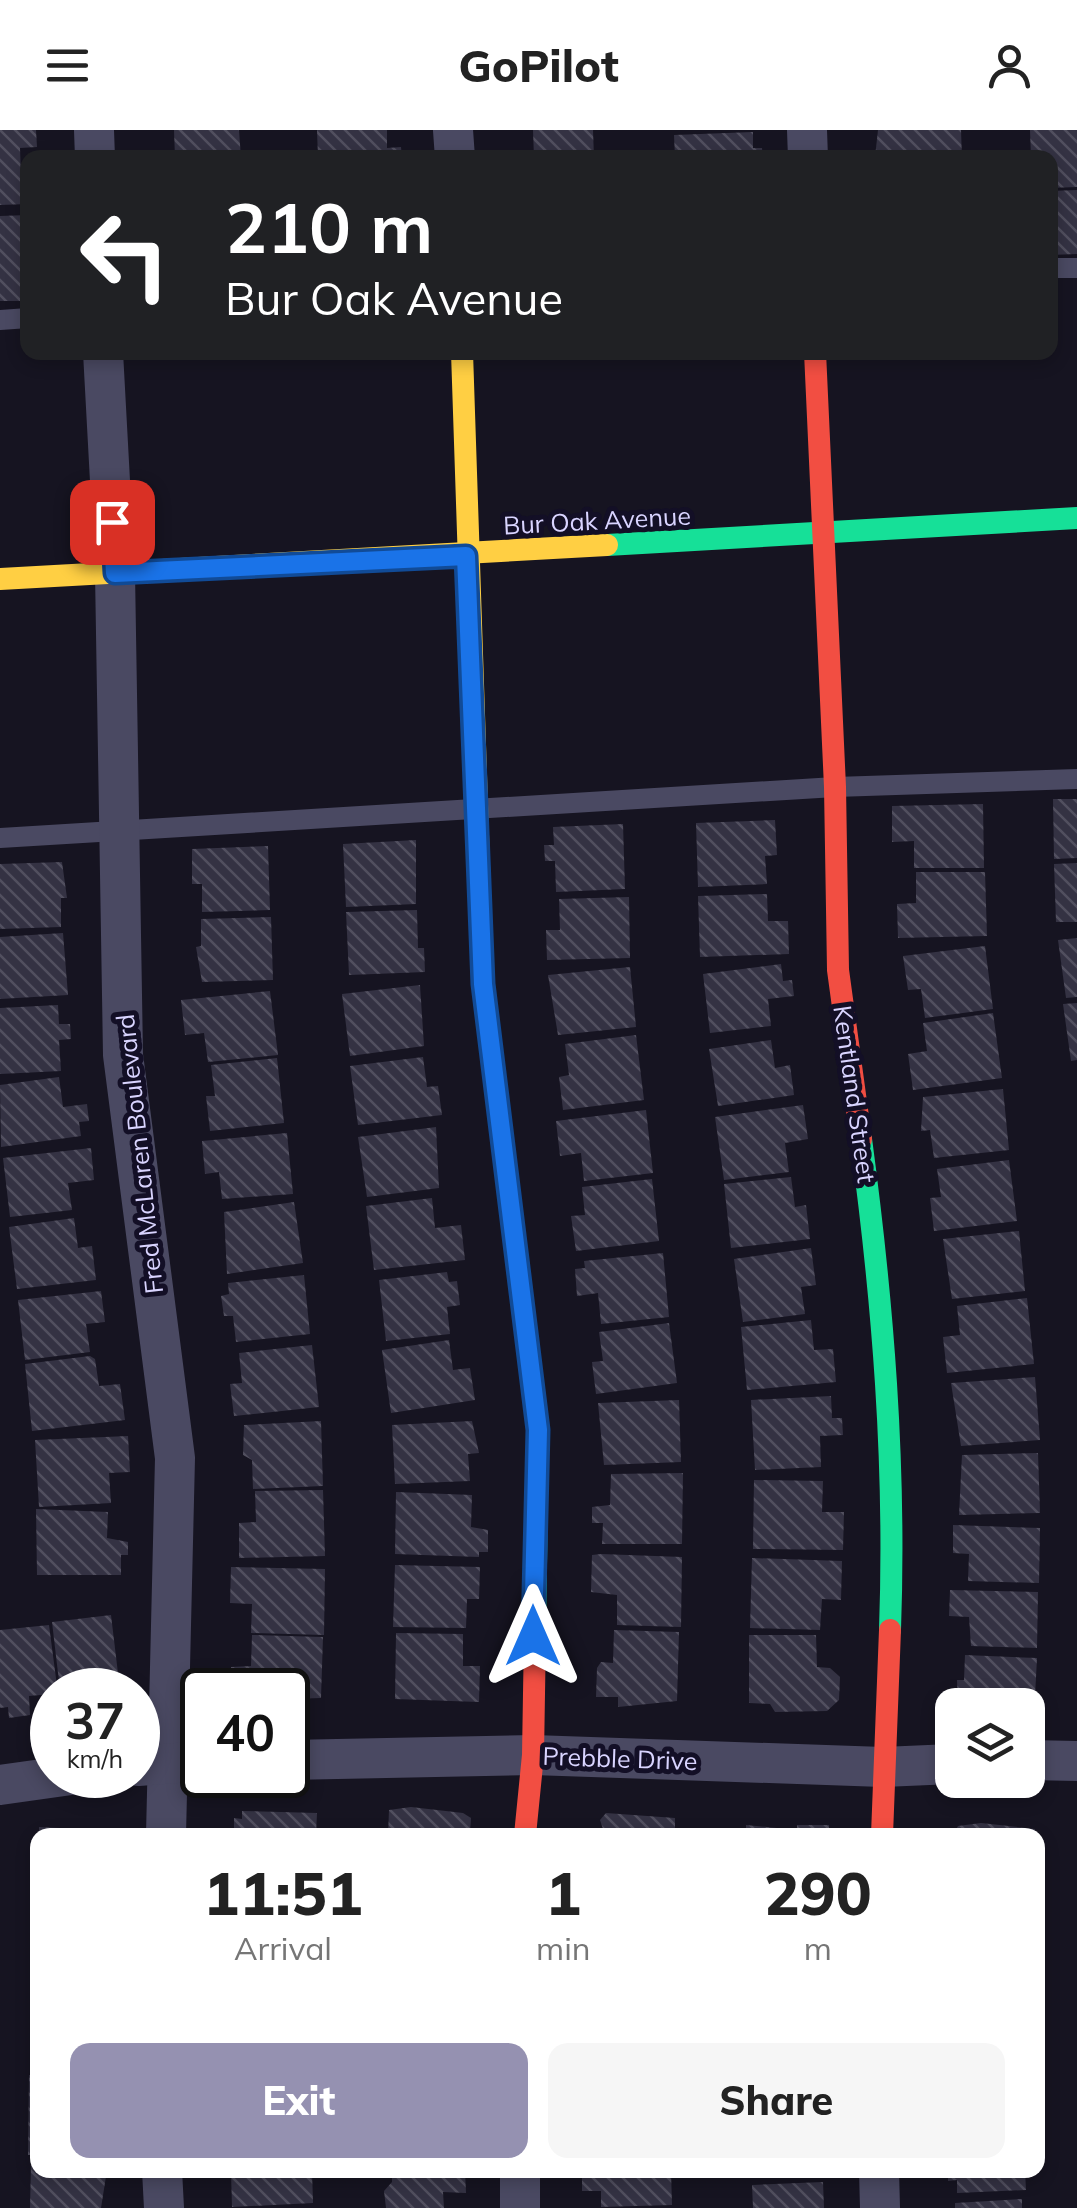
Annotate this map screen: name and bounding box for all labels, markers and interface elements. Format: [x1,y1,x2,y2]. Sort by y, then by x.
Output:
text: GoPilot [458,37,619,93]
icon: menu [40,38,95,93]
icon: person [982,38,1037,93]
text: 210 m [225,183,433,271]
icon: left [60,190,190,320]
text: Bur Oak Avenue [225,270,563,326]
pin [70,480,155,565]
icon: arrive [85,495,140,550]
street label: Bur Oak Avenue [502,500,692,540]
street label: Kentland Street [827,1003,883,1185]
street label: Fred McLaren Boulevard [109,1013,169,1295]
position arrow [481,1584,585,1688]
speed limit sign: 40 [180,1668,310,1798]
map controls [935,1688,1045,1798]
button: layers [935,1688,1045,1798]
text: 37 [65,1689,125,1752]
street label: Prebble Drive [542,1740,698,1776]
text: km/h [67,1743,123,1774]
text: 11:51 [203,1855,363,1930]
text: 1 [545,1855,581,1930]
text: 290 [764,1855,872,1930]
text: Arrival [234,1928,332,1968]
text: min [536,1928,591,1968]
text: m [804,1928,832,1968]
button: Exit [70,2043,528,2158]
button: Share [548,2043,1005,2158]

